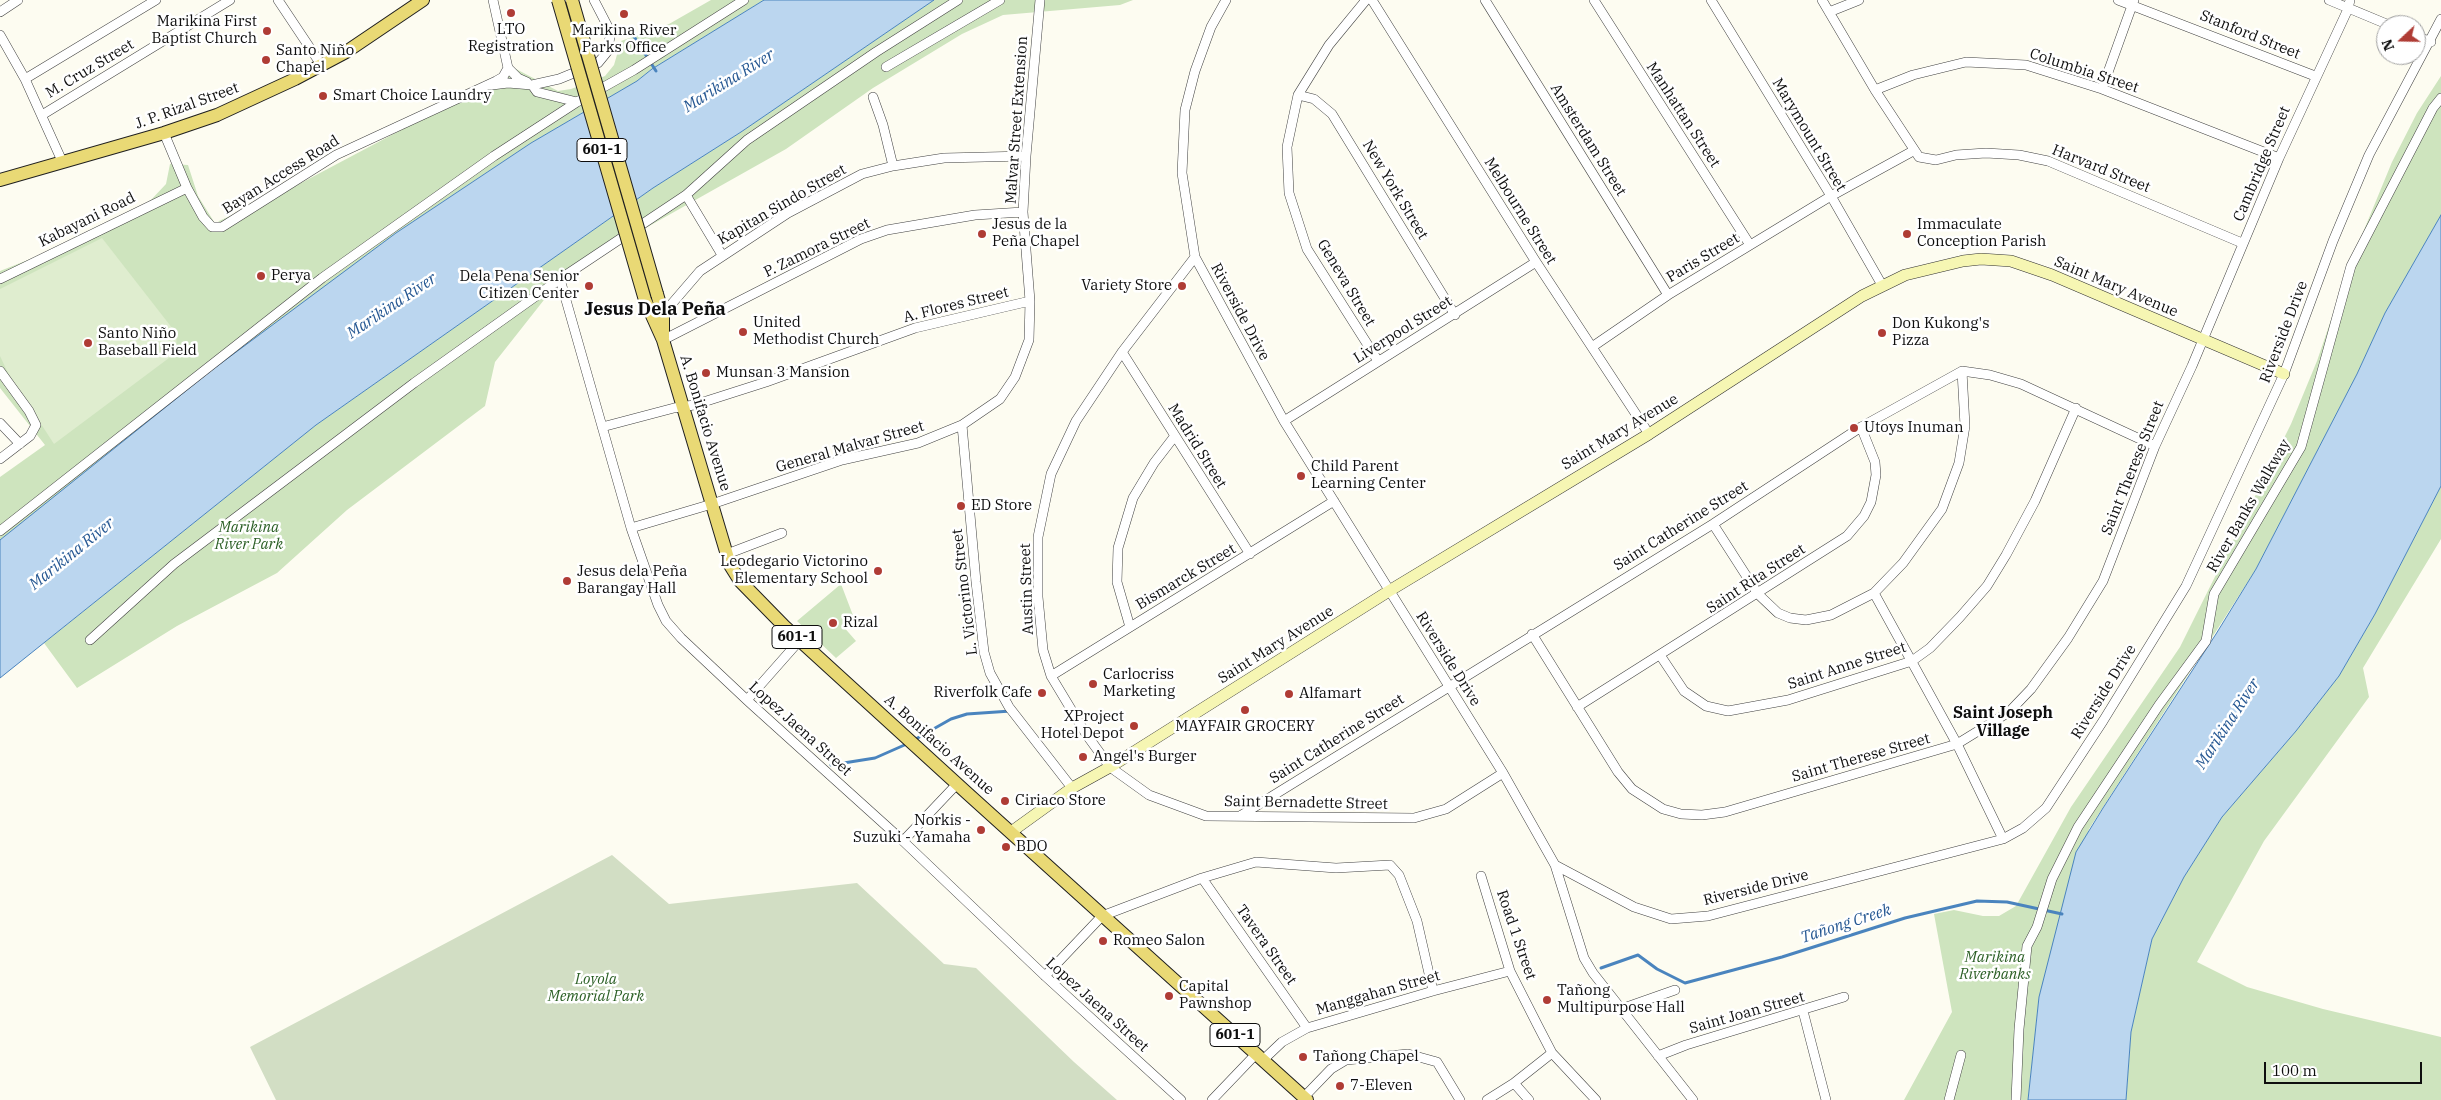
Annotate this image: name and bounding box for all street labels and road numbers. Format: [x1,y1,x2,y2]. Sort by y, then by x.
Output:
street label: Stanford Street [2197,7,2303,63]
street label: Malvar Street Extension [1002,35,1032,205]
street label: M. Cruz Street [43,36,137,102]
street label: Columbia Street [2027,45,2141,97]
street label: Manhattan Street [1642,59,1724,171]
street label: Marymount Street [1768,75,1850,195]
street label: J. P. Rizal Street [133,79,241,133]
street label: Amsterdam Street [1546,81,1630,199]
street label: Cambridge Street [2230,104,2294,224]
street label: Bayan Access Road [219,132,343,218]
street label: New York Street [1358,137,1432,243]
road number: 601-1 [577,138,627,162]
street label: Harvard Street [2049,141,2153,197]
street label: Melbourne Street [1480,154,1560,268]
street label: Kapitan Sindo Street [715,161,849,249]
street label: Kabayani Road [36,189,138,251]
street label: P. Zamora Street [761,215,873,281]
street label: Paris Street [1663,229,1743,287]
street label: Geneva Street [1313,236,1379,330]
street label: Saint Mary Avenue [2051,253,2181,321]
street label: Riverside Drive [1207,260,1273,364]
street label: Riverside Drive [2256,278,2312,386]
street label: A. Flores Street [901,283,1011,327]
street label: Liverpool Street [1350,293,1456,367]
street label: A. Bonifacio Avenue [676,353,734,493]
street label: Saint Mary Avenue [1559,390,1681,474]
street label: Saint Therese Street [2098,398,2168,538]
street label: Madrid Street [1164,400,1230,492]
street label: General Malvar Street [774,417,926,477]
street label: River Banks Walkway [2203,436,2295,576]
street label: Saint Catherine Street [1610,477,1752,575]
street label: L. Victorino Street [948,528,982,656]
street label: Bismarck Street [1133,540,1239,614]
street label: Saint Rita Street [1703,540,1809,618]
street label: Austin Street [1016,543,1038,635]
street label: Saint Mary Avenue [1215,602,1337,688]
street label: Riverside Drive [1412,608,1484,710]
road number: 601-1 [772,626,822,649]
street label: Saint Anne Street [1786,638,1908,694]
street label: Riverside Drive [2068,641,2140,743]
street label: Lopez Jaena Street [745,678,855,780]
street label: Saint Catherine Street [1266,690,1408,788]
street label: A. Bonifacio Avenue [880,691,998,799]
street label: Saint Therese Street [1790,730,1932,786]
street label: Saint Bernadette Street [1224,793,1388,813]
street label: Riverside Drive [1701,866,1811,910]
street label: Road 1 Street [1492,888,1540,982]
street label: Tavera Street [1232,902,1300,988]
street label: Lopez Jaena Street [1042,954,1152,1056]
street label: Manggahan Street [1314,967,1442,1019]
street label: Saint Joan Street [1687,988,1807,1038]
road number: 601-1 [1210,1024,1260,1046]

